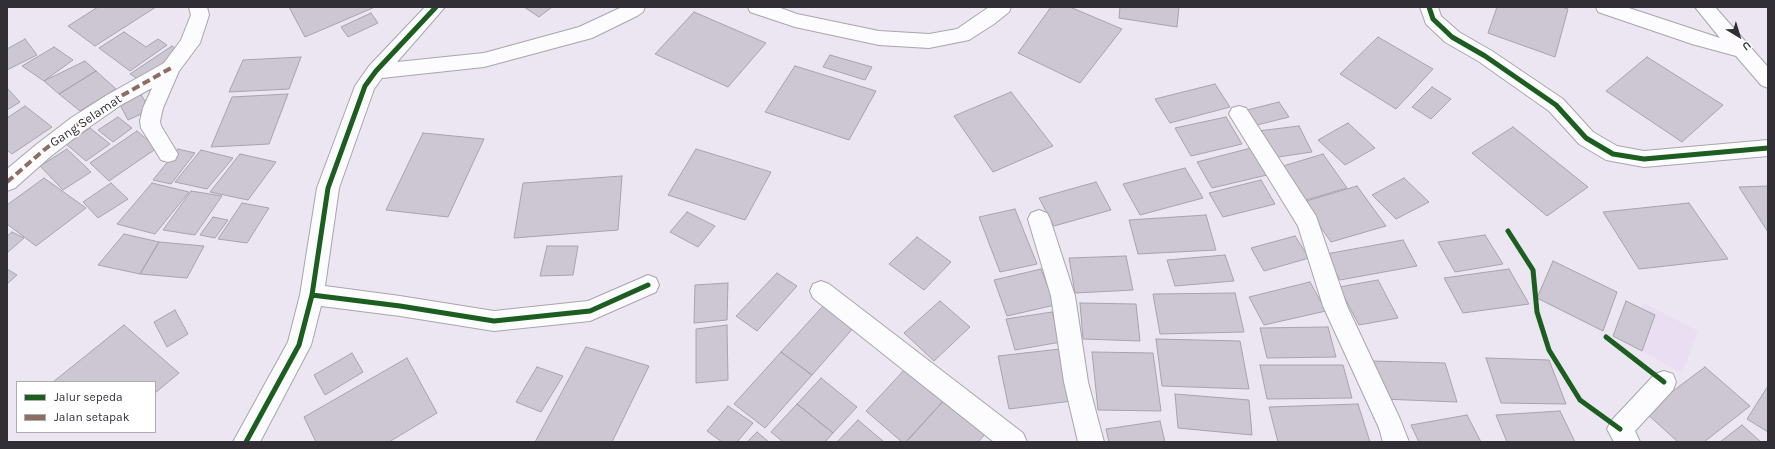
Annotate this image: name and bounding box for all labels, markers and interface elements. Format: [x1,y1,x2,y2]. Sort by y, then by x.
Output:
north arrow [1719,16,1759,56]
text: U [1740,38,1754,53]
street label: Gang Selamat [47,91,125,151]
legend [16,381,156,433]
text: Jalur sepeda [54,390,123,404]
text: Jalan setapak [54,410,129,424]

